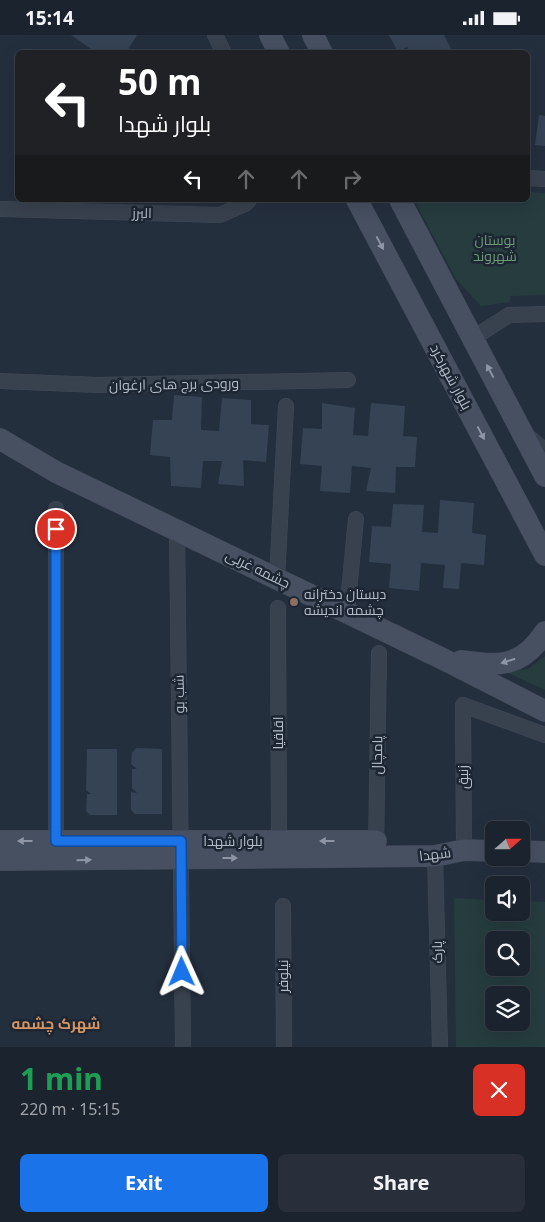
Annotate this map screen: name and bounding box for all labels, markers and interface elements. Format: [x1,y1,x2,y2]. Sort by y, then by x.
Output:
text: 15:14 [25,5,74,31]
text: 50 m [118,58,201,105]
icon: left [35,70,100,135]
text: بلوار شهدا [118,108,211,138]
icon: left [179,165,207,193]
icon: ahead [232,165,260,193]
icon: ahead [285,165,313,193]
icon: right [338,165,366,193]
street label: البرز [131,203,152,222]
park label: بوستان شهروند [473,230,517,265]
one-way arrow [376,236,384,250]
street label: بلوار شهرکرد [426,341,477,413]
one-way arrow [486,364,494,378]
street label: ورودی برج های ارغوان [109,373,239,394]
one-way arrow [477,426,485,440]
pin [35,508,77,550]
icon: arrive [42,515,70,543]
street label: چشمه غربی [222,545,294,593]
place label: دبستان دخترانه چشمه اندیشه [304,584,386,620]
marker: دبستان دخترانه چشمه اندیشه [288,596,300,608]
one-way arrow [500,658,515,666]
street label: شب بو [169,675,188,713]
street label: اقاقیا [268,716,287,750]
street label: پامچال [367,735,387,775]
street label: زنبق [453,765,472,789]
north arrow [485,821,530,866]
map controls [485,821,530,1031]
street label: بلوار شهدا [203,831,263,850]
one-way arrow [16,837,32,845]
one-way arrow [319,837,335,845]
street label: شهدا [418,842,452,865]
one-way arrow [222,854,238,862]
one-way arrow [76,856,92,864]
button: sound [485,876,530,921]
button: search [485,931,530,976]
street label: پارک [427,940,447,963]
position arrow [155,945,207,997]
street label: نیلوفر [273,960,292,993]
button: layers [485,986,530,1031]
district label: شهرک چشمه [12,1013,100,1035]
text: 1 min [20,1058,103,1099]
button: close [473,1064,525,1116]
text: 220 m · 15:15 [20,1098,120,1120]
button: Exit [20,1154,268,1212]
button: Share [278,1154,525,1212]

